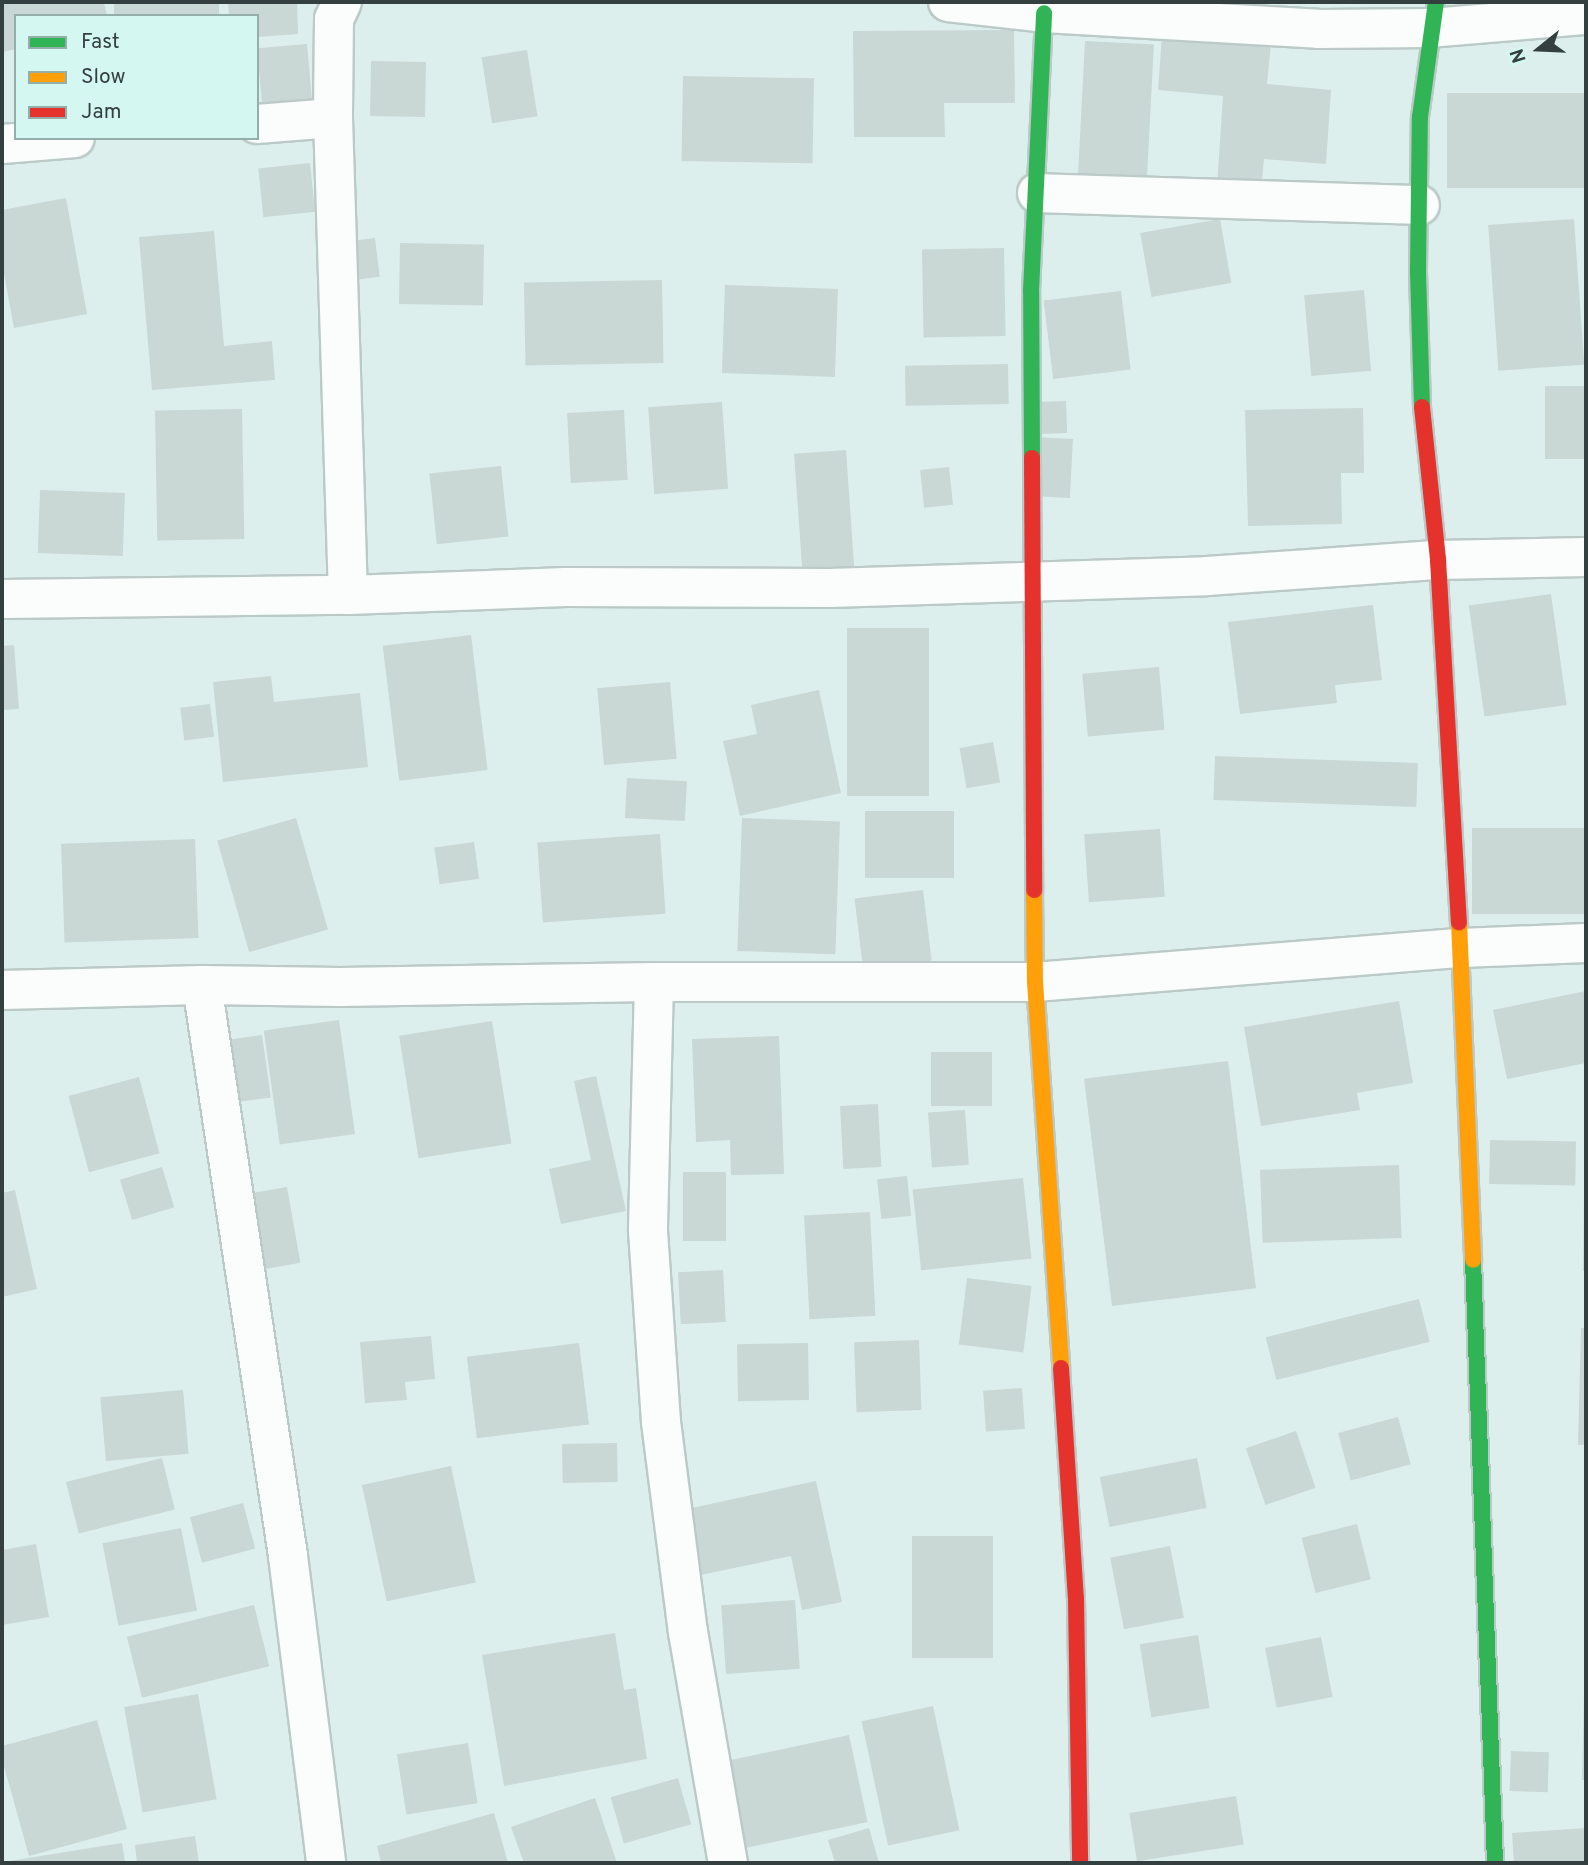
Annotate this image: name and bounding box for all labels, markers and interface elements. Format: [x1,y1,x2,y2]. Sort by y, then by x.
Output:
legend [14,14,259,140]
north arrow [1504,14,1574,84]
text: Fast [81,29,120,56]
text: N [1506,45,1533,66]
text: Slow [81,64,126,91]
text: Jam [81,99,122,126]

